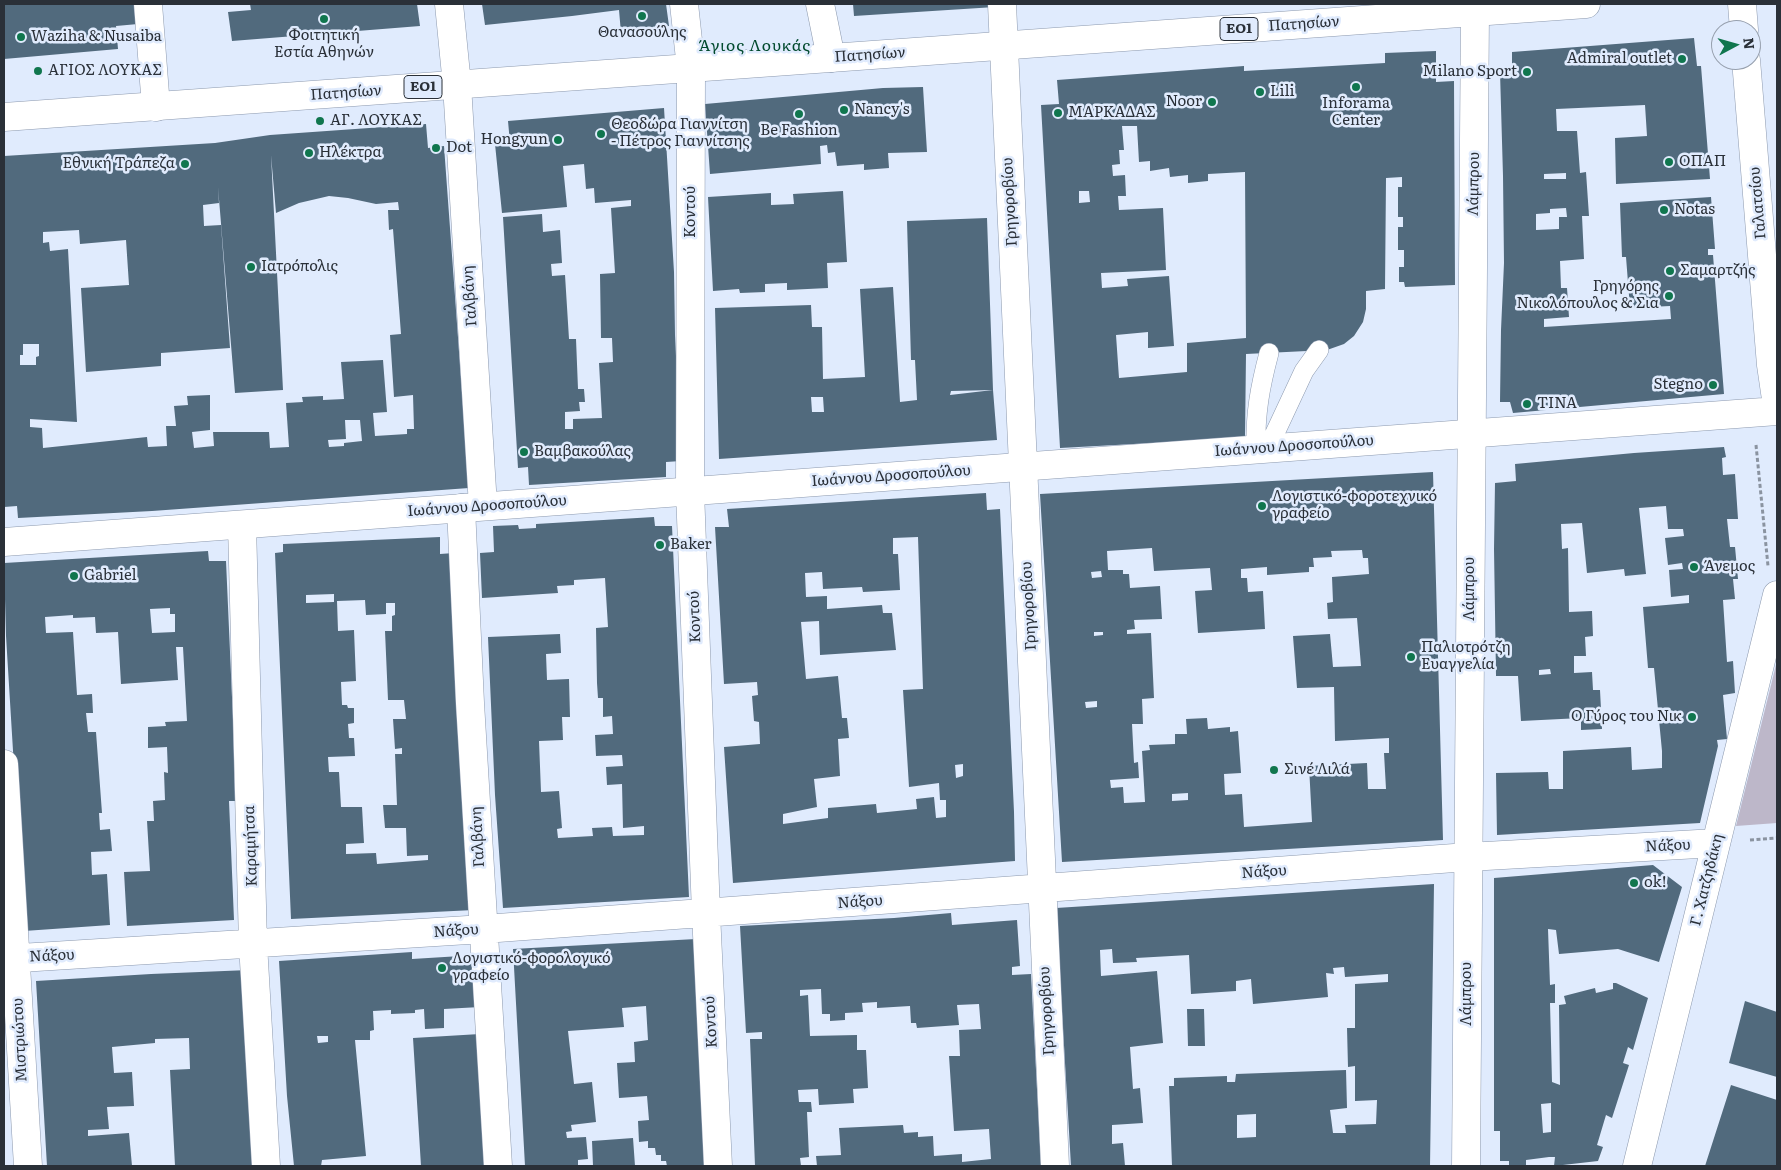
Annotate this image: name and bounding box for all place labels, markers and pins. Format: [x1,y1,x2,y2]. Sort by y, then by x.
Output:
marker: Θανασούλης [636,10,648,22]
marker: Φοιτητική Εστία Αθηνών [318,13,330,25]
place label: Θανασούλης [598,24,686,42]
place label: Φοιτητική Εστία Αθηνών [274,27,374,62]
place label: Waziha & Nusaiba [31,28,162,46]
marker: Waziha & Nusaiba [15,31,27,43]
place label: Admiral outlet [1567,50,1672,68]
marker: Admiral outlet [1676,53,1688,65]
place label: ΑΓΙΟΣ ΛΟΥΚΑΣ [48,62,162,80]
place label: Milano Sport [1423,63,1517,81]
marker: ΑΓΙΟΣ ΛΟΥΚΑΣ [32,65,44,77]
marker: Milano Sport [1521,66,1533,78]
marker: Inforama Center [1350,81,1362,93]
place label: Lili [1270,83,1295,101]
marker: Lili [1254,86,1266,98]
place label: Noor [1166,93,1202,111]
place label: Inforama Center [1322,95,1390,130]
marker: Noor [1206,96,1218,108]
place label: Nancy's [854,101,910,119]
marker: Nancy's [838,104,850,116]
place label: ΜΑΡΚΑΔΑΣ [1068,104,1156,122]
marker: ΜΑΡΚΑΔΑΣ [1052,107,1064,119]
marker: Be Fashion [793,108,805,120]
place label: ΑΓ. ΛΟΥΚΑΣ [330,112,422,130]
marker: ΑΓ. ΛΟΥΚΑΣ [314,115,326,127]
place label: Θεοδώρα Γιαννίτση - Πέτρος Γιαννίτσης [611,116,750,151]
place label: Be Fashion [760,122,838,140]
marker: Θεοδώρα Γιαννίτση - Πέτρος Γιαννίτσης [595,128,607,140]
place label: Hongyun [481,131,548,149]
marker: Hongyun [552,134,564,146]
place label: Dot [446,139,472,157]
marker: Dot [430,142,442,154]
place label: Ηλέκτρα [319,144,382,162]
marker: Ηλέκτρα [303,147,315,159]
place label: ΟΠΑΠ [1679,153,1726,171]
place label: Εθνική Τράπεζα [62,155,175,173]
marker: ΟΠΑΠ [1663,156,1675,168]
marker: Εθνική Τράπεζα [179,158,191,170]
place label: Notas [1674,201,1715,219]
marker: Notas [1658,204,1670,216]
place label: Ιατρόπολις [261,258,338,276]
marker: Ιατρόπολις [245,261,257,273]
place label: Σαμαρτζής [1680,262,1756,280]
marker: Σαμαρτζής [1664,265,1676,277]
place label: Γρηγόρης Νικολόπουλος & Σια [1517,278,1659,313]
marker: Γρηγόρης Νικολόπουλος & Σια [1663,290,1675,302]
place label: Stegno [1653,376,1703,394]
marker: Stegno [1707,379,1719,391]
place label: TINA [1537,395,1577,413]
marker: TINA [1521,398,1533,410]
place label: Βαμβακούλας [534,443,631,461]
marker: Βαμβακούλας [518,446,530,458]
place label: Λογιστικό-φοροτεχνικό γραφείο [1272,488,1437,523]
marker: Λογιστικό-φοροτεχνικό γραφείο [1256,500,1268,512]
place label: Baker [670,536,712,554]
marker: Baker [654,539,666,551]
place label: Άνεμος [1704,558,1755,576]
marker: Άνεμος [1688,561,1700,573]
place label: Gabriel [84,567,137,585]
marker: Gabriel [68,570,80,582]
place label: Παλιοτρότζη Ευαγγελία [1421,639,1511,674]
marker: Παλιοτρότζη Ευαγγελία [1405,651,1417,663]
place label: Ο Γύρος του Νικ [1571,708,1682,726]
marker: Ο Γύρος του Νικ [1686,711,1698,723]
place label: Σινέ Λιλά [1284,761,1350,779]
marker: Σινέ Λιλά [1268,764,1280,776]
place label: ok! [1644,874,1667,892]
marker: ok! [1628,877,1640,889]
place label: Λογιστικό-φορολογικό γραφείο [452,950,611,985]
marker: Λογιστικό-φορολογικό γραφείο [436,962,448,974]

